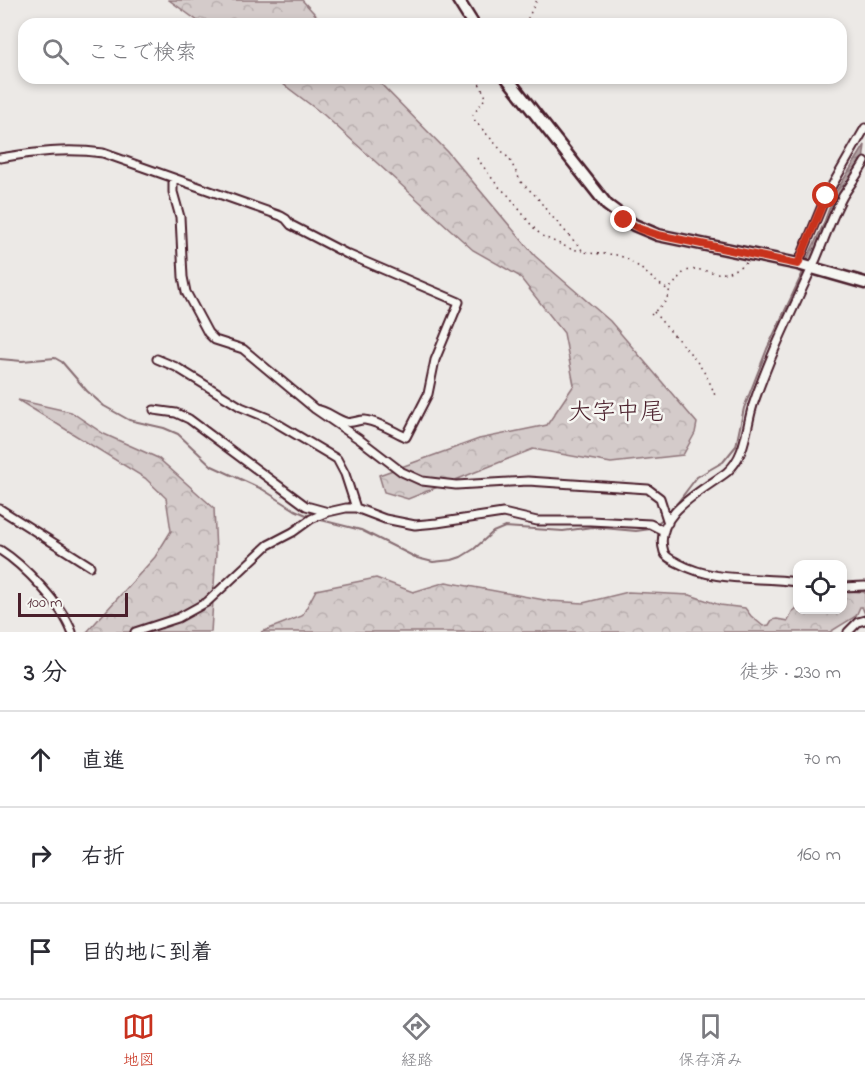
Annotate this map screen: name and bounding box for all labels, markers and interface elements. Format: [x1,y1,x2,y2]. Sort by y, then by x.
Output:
search box [18,18,847,84]
icon: search [39,35,72,68]
text: ここで検索 [87,38,197,70]
route start [812,182,838,208]
route end [610,206,636,232]
district label: 大字中尾 [568,396,664,431]
map controls [793,560,847,614]
button: locate [793,560,847,614]
scale bar [18,590,128,618]
text: 100 m [27,591,62,615]
text: 3 分 [24,655,67,693]
text: 徒歩 · 230 m [739,659,841,688]
icon: ahead [24,743,57,776]
text: 70 m [804,745,841,774]
text: 直進 [81,746,125,778]
icon: right [24,839,57,872]
text: 160 m [797,841,841,870]
text: 右折 [81,842,125,874]
icon: arrive [24,935,57,968]
text: 目的地に到着 [81,938,213,970]
tab: 地図 [122,1010,155,1073]
tab: 経路 [400,1010,433,1073]
tab: 保存済み [678,1010,742,1073]

